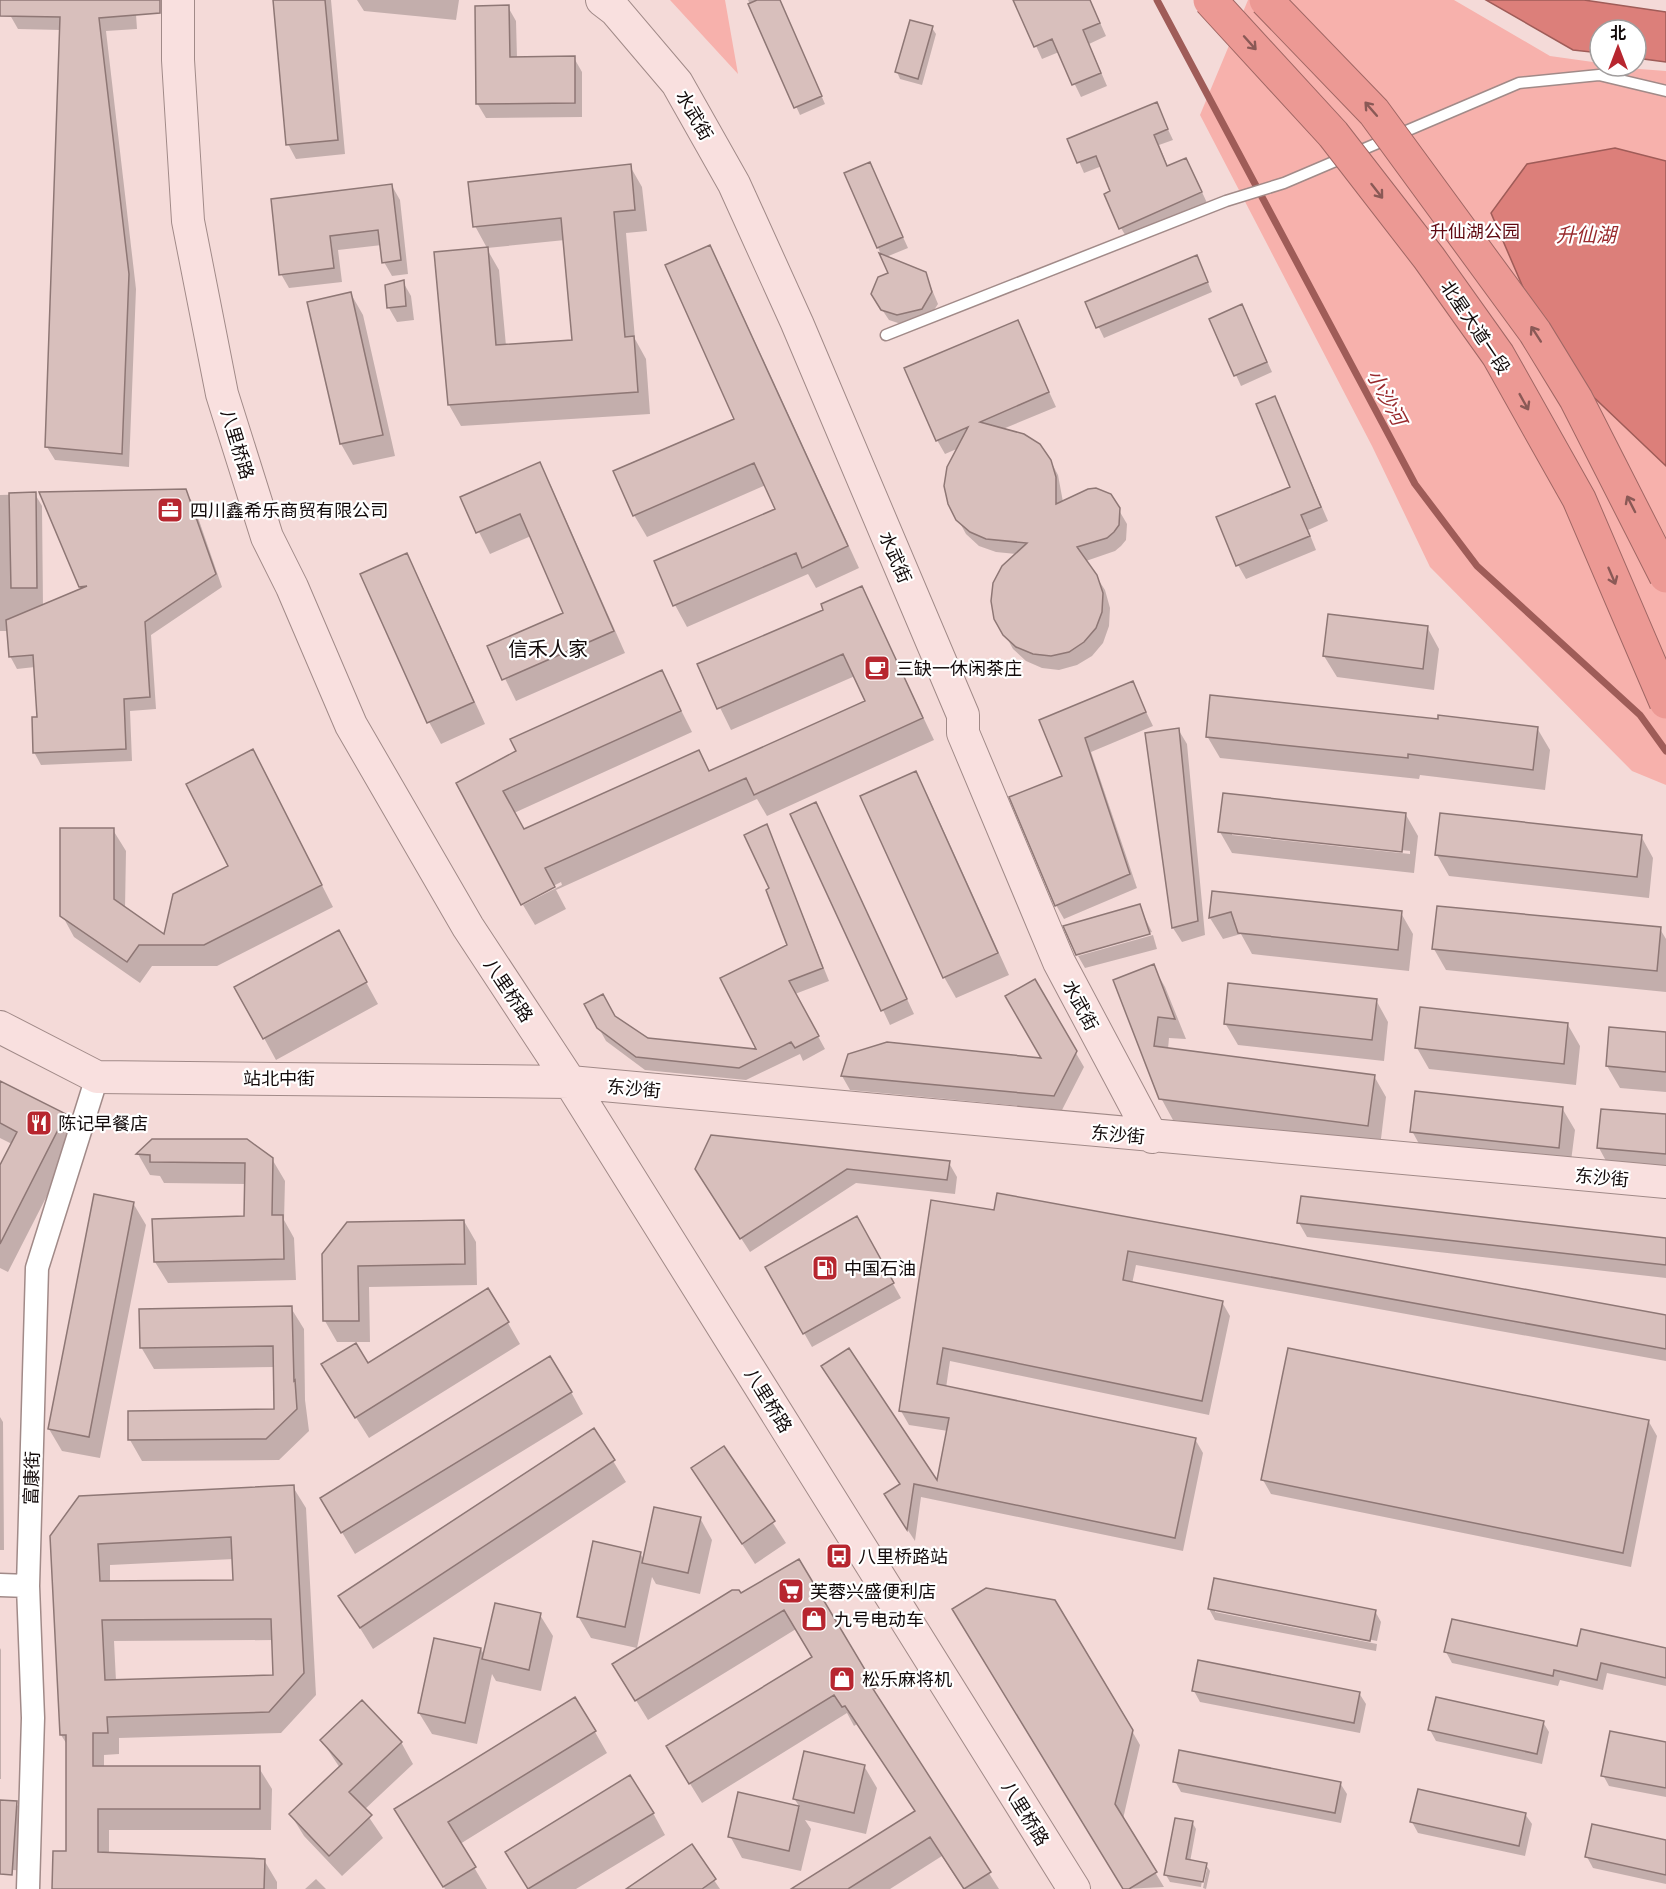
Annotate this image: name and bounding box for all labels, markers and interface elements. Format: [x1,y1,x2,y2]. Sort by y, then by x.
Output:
north arrow [1588,18,1648,78]
text: 北 [1610,22,1626,44]
one-way arrow [1243,35,1257,50]
street label: 水武街 [671,86,719,144]
one-way arrow [1364,102,1378,117]
one-way arrow [1370,183,1383,199]
park label: 升仙湖公园 [1430,219,1520,243]
water label: 升仙湖 [1556,221,1619,248]
street label: 北星大道一段 [1436,276,1516,378]
one-way arrow [1530,326,1542,343]
water label: 小沙河 [1361,364,1415,433]
one-way arrow [1518,393,1530,410]
street label: 八里桥路 [216,406,260,482]
office icon: 四川鑫希乐商贸有限公司 [155,495,185,525]
one-way arrow [1625,495,1637,513]
place label: 四川鑫希乐商贸有限公司 [190,498,388,522]
street label: 水武街 [874,527,918,587]
one-way arrow [1607,566,1618,585]
district label: 信禾人家 [508,635,588,662]
cafe icon: 三缺一休闲茶庄 [862,653,892,683]
place label: 三缺一休闲茶庄 [896,656,1022,680]
street label: 八里桥路 [479,953,539,1027]
street label: 水武街 [1058,976,1104,1034]
street label: 站北中街 [243,1066,315,1090]
street label: 东沙街 [606,1074,662,1102]
restaurant icon: 陈记早餐店 [24,1108,54,1138]
place label: 陈记早餐店 [58,1111,148,1135]
street label: 东沙街 [1090,1120,1146,1148]
street label: 东沙街 [1574,1163,1630,1191]
fuel station icon: 中国石油 [810,1253,840,1283]
place label: 中国石油 [844,1256,916,1280]
street label: 八里桥路 [740,1363,798,1437]
street label: 富康街 [18,1451,44,1505]
bus stop icon: 八里桥路站 [824,1541,854,1571]
place label: 八里桥路站 [858,1544,948,1568]
supermarket icon: 芙蓉兴盛便利店 [776,1576,806,1606]
place label: 芙蓉兴盛便利店 [810,1579,936,1603]
shop icon: 九号电动车 [799,1604,829,1634]
place label: 九号电动车 [834,1607,924,1631]
shop icon: 松乐麻将机 [827,1664,857,1694]
place label: 松乐麻将机 [862,1667,952,1691]
street label: 八里桥路 [997,1776,1055,1850]

